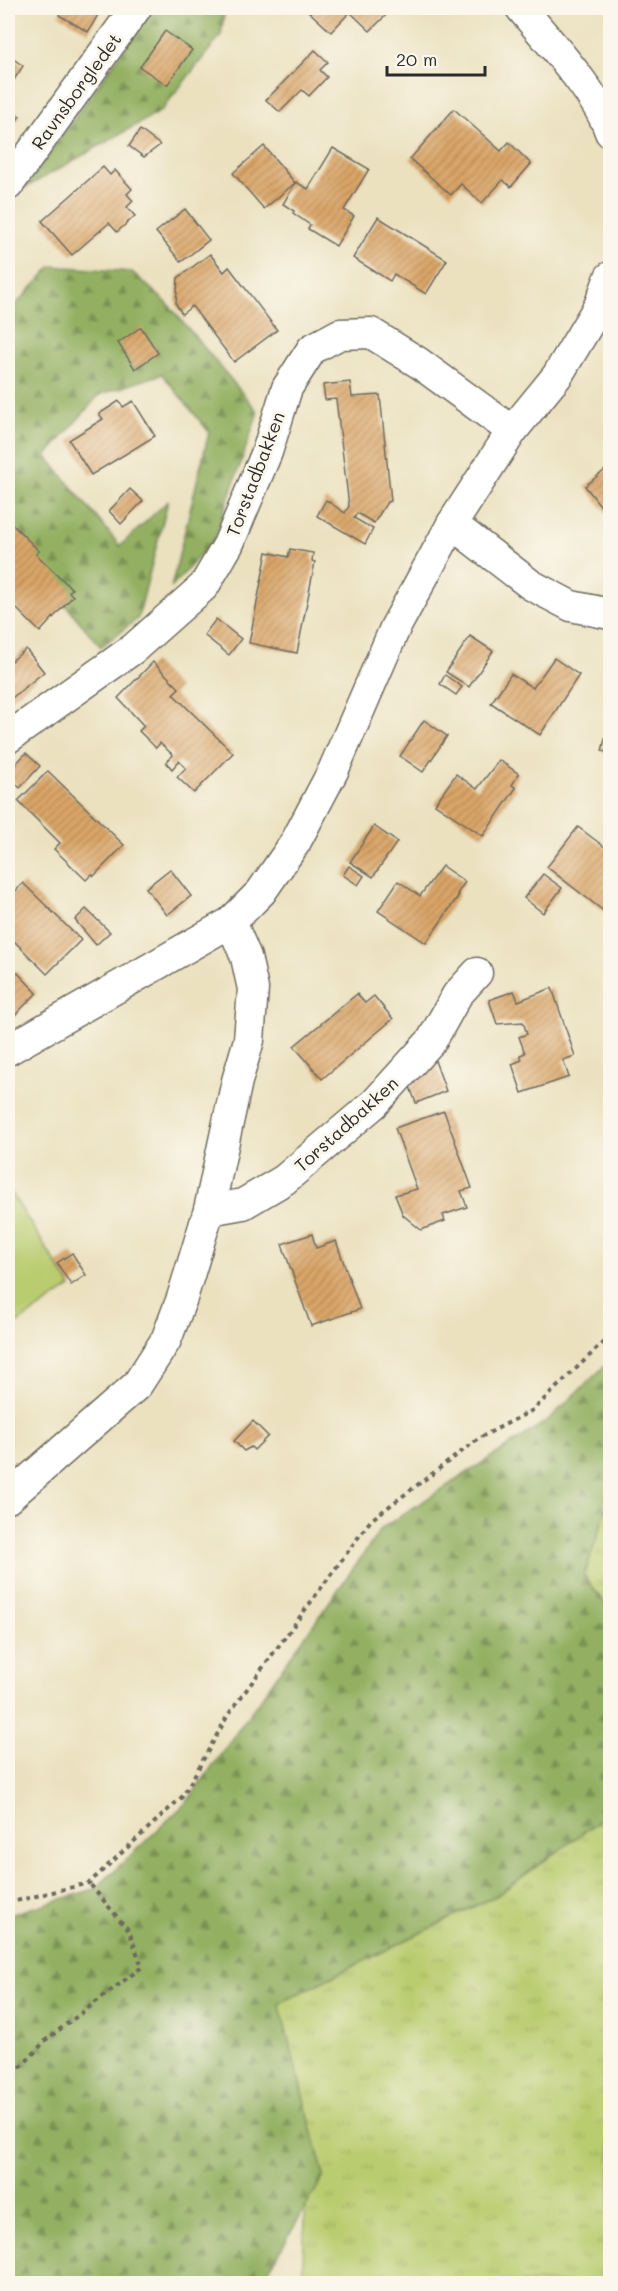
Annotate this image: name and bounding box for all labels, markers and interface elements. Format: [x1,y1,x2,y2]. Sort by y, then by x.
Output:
street label: Ravnsborgledet [26,28,126,154]
scale bar [387,39,484,77]
text: 20 m [396,47,437,71]
street label: Torstadbakken [220,408,290,540]
street label: Torstadbakken [289,1071,403,1177]

